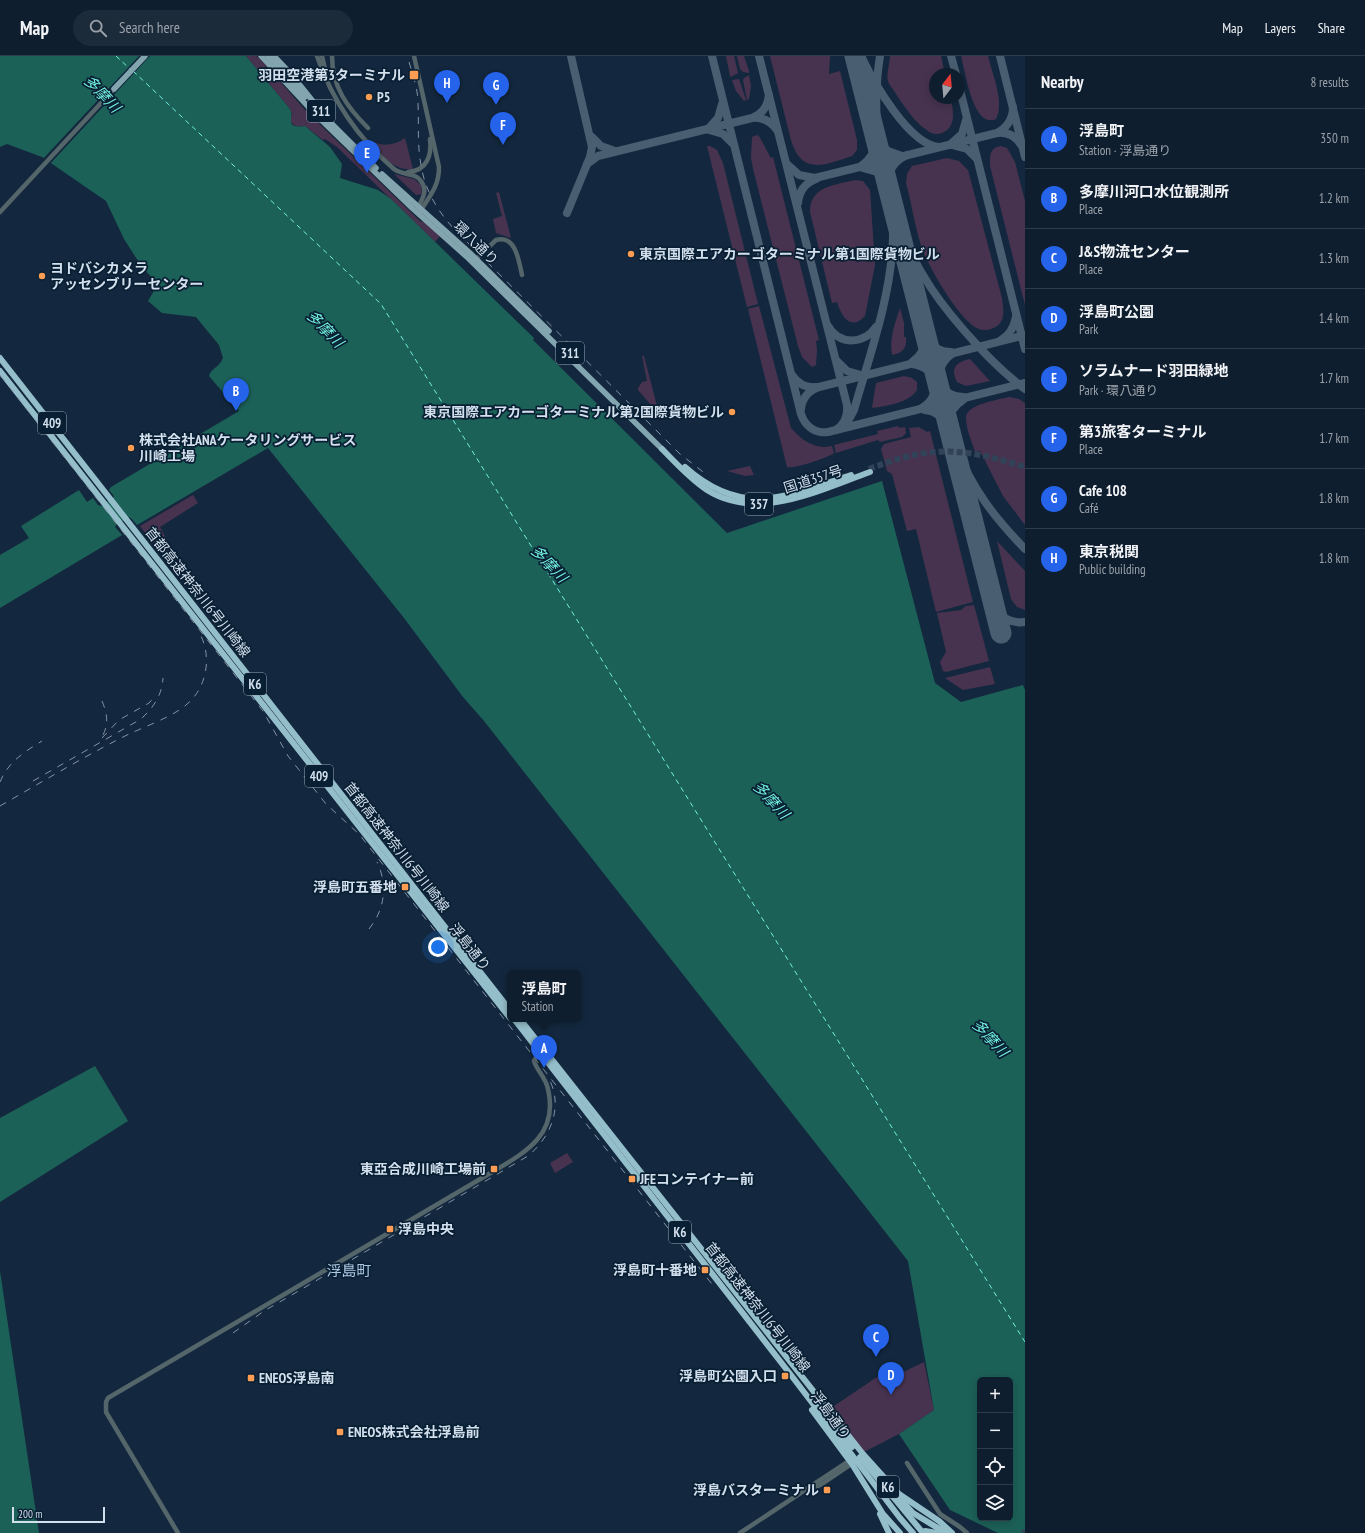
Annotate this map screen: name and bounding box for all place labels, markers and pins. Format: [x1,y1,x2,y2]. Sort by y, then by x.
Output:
place label: 羽田空港第3ターミナル [258,66,405,84]
marker: 羽田空港第3ターミナル [408,69,420,81]
pin: H [434,70,460,103]
pin: G [483,72,509,105]
place label: P5 [377,88,390,106]
marker: P5 [364,92,374,102]
pin: F [490,112,516,145]
pin: E [354,140,380,173]
place label: 東京国際エアカーゴターミナル第1国際貨物ビル [639,245,940,263]
marker: 東京国際エアカーゴターミナル第1国際貨物ビル [626,249,636,259]
place label: ヨドバシカメラ アッセンブリーセンター [50,259,204,293]
marker: ヨドバシカメラ アッセンブリーセンター [37,271,47,281]
pin: B [223,378,249,411]
place label: 東京国際エアカーゴターミナル第2国際貨物ビル [423,403,724,421]
marker: 東京国際エアカーゴターミナル第2国際貨物ビル [727,407,737,417]
place label: 株式会社ANAケータリングサービス 川崎工場 [139,431,357,465]
marker: 株式会社ANAケータリングサービス 川崎工場 [126,443,136,453]
place label: 浮島町五番地 [313,878,397,896]
marker: 浮島町五番地 [400,882,410,892]
pin: A [531,1035,557,1068]
place label: 東亞合成川崎工場前 [360,1160,486,1178]
marker: 東亞合成川崎工場前 [489,1164,499,1174]
place label: JFEコンテイナー前 [639,1170,754,1188]
marker: JFEコンテイナー前 [627,1174,637,1184]
place label: 浮島中央 [398,1220,454,1238]
marker: 浮島中央 [385,1224,395,1234]
place label: 浮島町十番地 [613,1261,697,1279]
marker: 浮島町十番地 [700,1265,710,1275]
pin: C [863,1324,889,1357]
pin: D [878,1362,904,1395]
place label: 浮島町公園入口 [679,1367,777,1385]
place label: ENEOS浮島南 [259,1369,335,1387]
marker: 浮島町公園入口 [780,1371,790,1381]
marker: ENEOS浮島南 [246,1373,256,1383]
place label: ENEOS株式会社浮島前 [348,1423,480,1441]
marker: ENEOS株式会社浮島前 [335,1427,345,1437]
place label: 浮島バスターミナル [693,1481,819,1499]
marker: 浮島バスターミナル [822,1485,832,1495]

